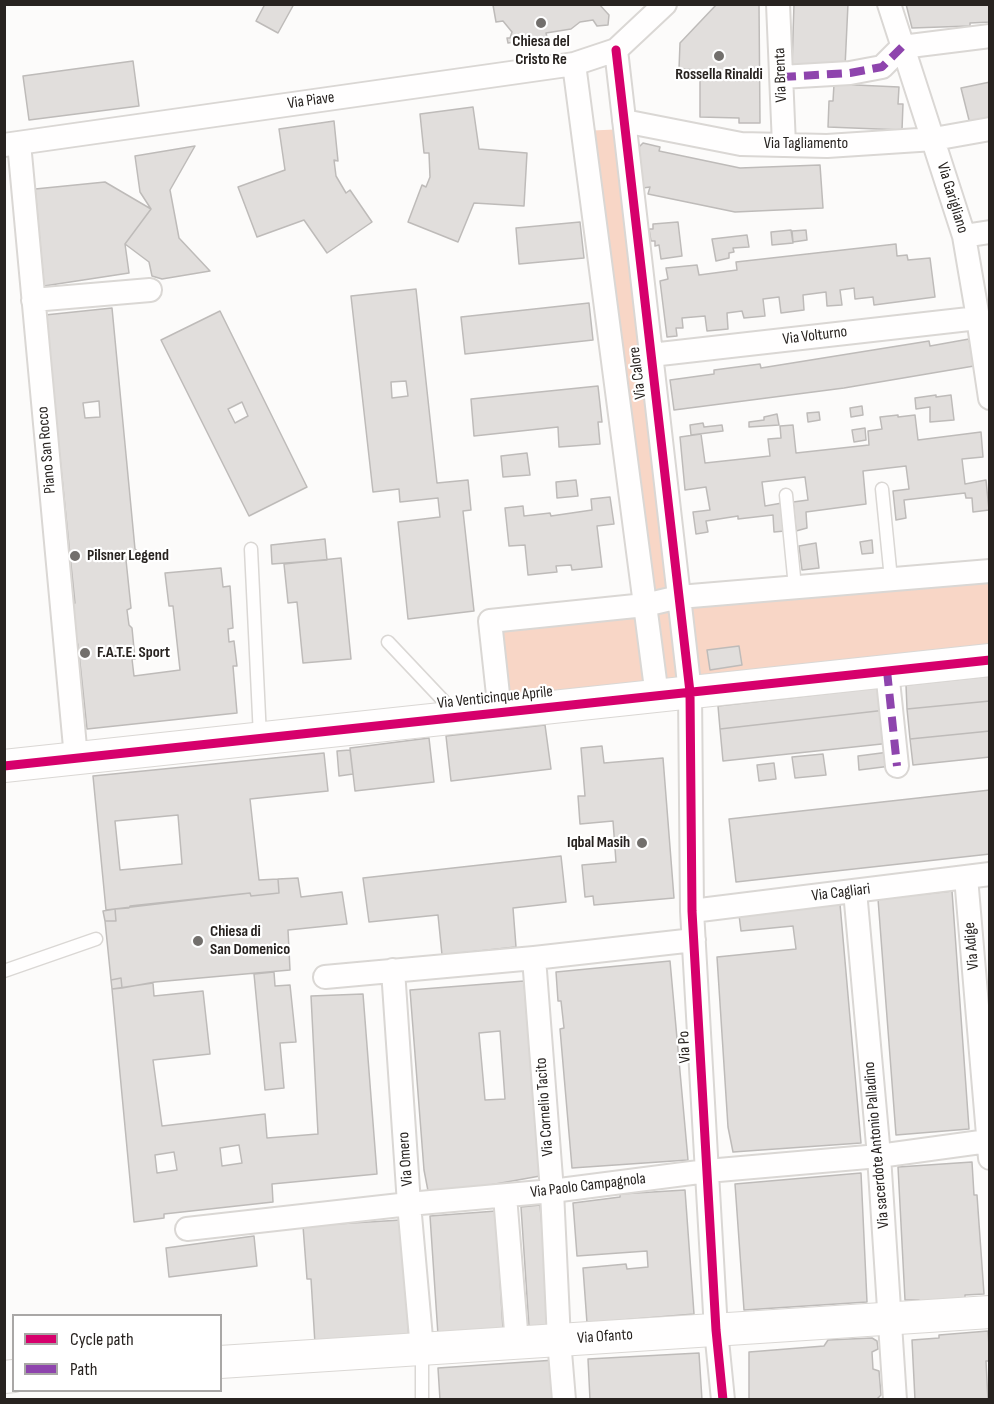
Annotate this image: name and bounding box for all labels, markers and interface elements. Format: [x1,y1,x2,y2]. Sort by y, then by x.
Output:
marker: Chiesa del Cristo Re [534,16,548,30]
place label: Chiesa del Cristo Re [512,32,570,70]
street label: Via Brenta [770,47,792,103]
marker: Rossella Rinaldi [712,49,726,63]
place label: Rossella Rinaldi [675,65,763,85]
street label: Via Piave [286,88,336,114]
street label: Via Tagliamento [764,134,848,154]
street label: Via Garigliano [932,160,972,236]
street label: Via Volturno [782,323,848,349]
street label: Via Calore [625,346,651,400]
street label: Piano San Rocco [34,406,60,494]
place label: Pilsner Legend [87,546,169,566]
marker: Pilsner Legend [68,549,82,563]
place label: F.A.T.E. Sport [97,643,170,663]
marker: F.A.T.E. Sport [78,646,92,660]
street label: Via Venticinque Aprile [436,682,554,714]
place label: Iqbal Masih [567,833,630,853]
marker: Iqbal Masih [635,836,649,850]
street label: Via Cagliari [811,880,871,906]
street label: Via Adige [960,921,984,971]
place label: Chiesa di San Domenico [210,922,290,960]
marker: Chiesa di San Domenico [191,934,205,948]
street label: Via Po [675,1030,695,1064]
street label: Via Cornelio Tacito [532,1057,558,1157]
street label: Via sacerdote Antonio Palladino [860,1061,894,1229]
street label: Via Omero [395,1131,417,1187]
street label: Via Paolo Campagnola [529,1169,647,1203]
legend [12,1314,222,1392]
street label: Via Ofanto [577,1325,633,1349]
text: Cycle path [70,1329,134,1350]
text: Path [70,1359,98,1380]

